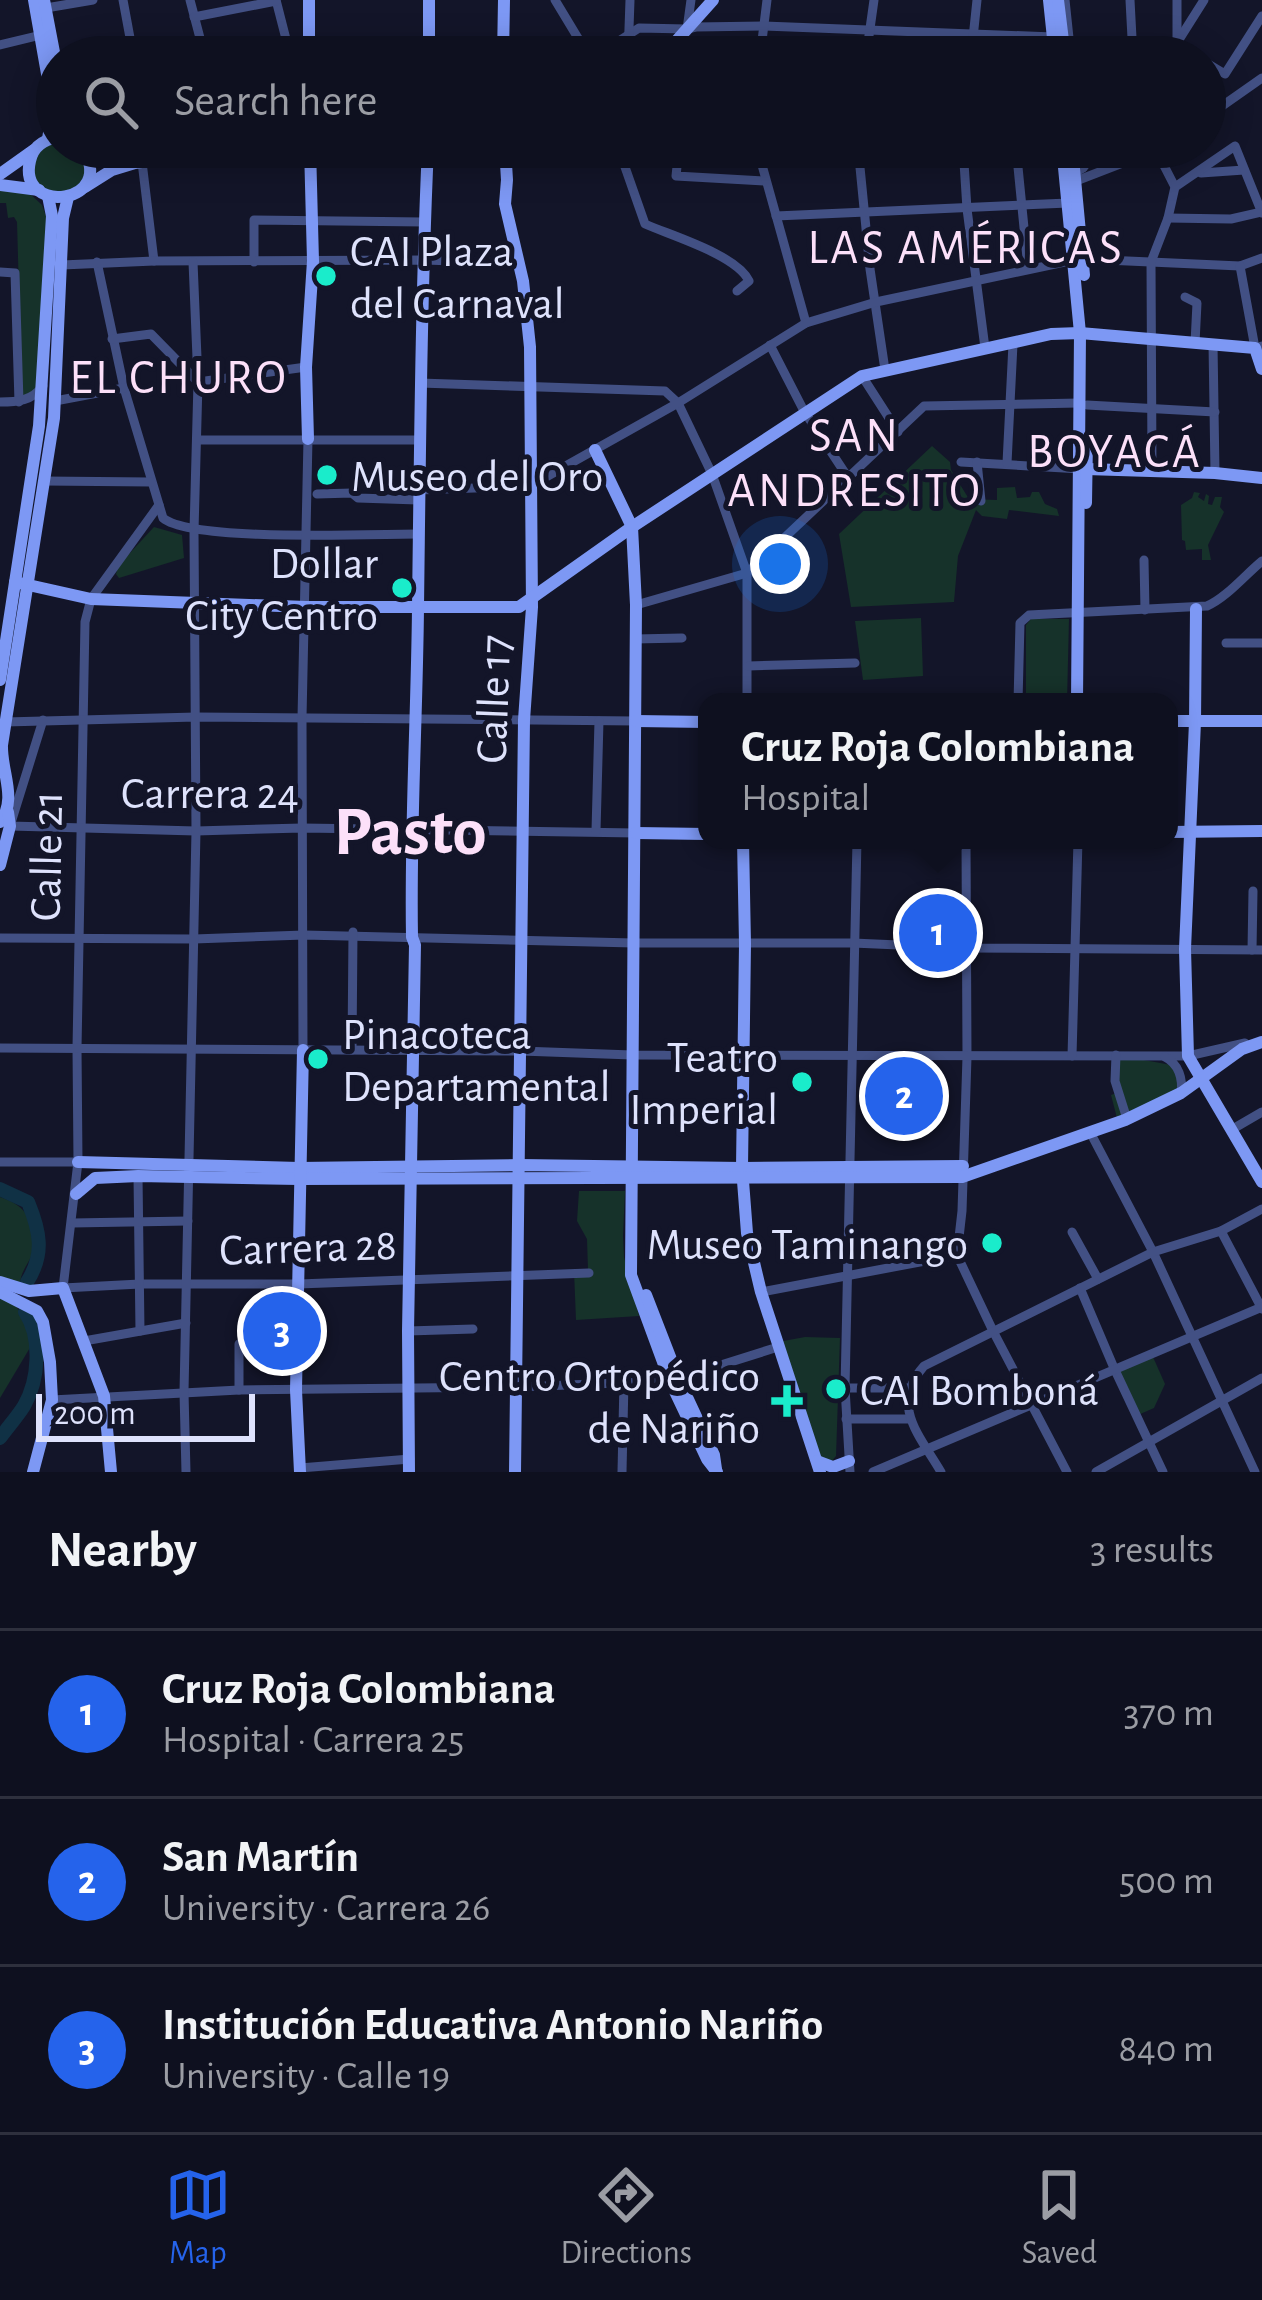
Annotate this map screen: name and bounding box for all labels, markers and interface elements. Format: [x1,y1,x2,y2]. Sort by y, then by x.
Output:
search box [36,36,1226,168]
icon: search [78,69,144,135]
text: Search here [174,79,377,124]
district label: LAS AMÉRICAS [807,220,1125,273]
place label: CAI Plaza del Carnaval [350,230,565,327]
marker: CAI Plaza del Carnaval [313,263,339,289]
district label: EL CHURO [69,355,289,403]
district label: SAN ANDRESITO [727,413,983,516]
district label: BOYACÁ [1027,424,1203,477]
place label: Museo del Oro [351,455,603,500]
marker: Museo del Oro [314,462,340,488]
your location [750,534,810,594]
place label: Dollar City Centro [185,542,378,639]
marker: Dollar City Centro [389,575,415,601]
street label: Calle 17 [470,634,519,764]
popup [698,693,1178,849]
text: Cruz Roja Colombiana [741,725,1135,770]
street label: Carrera 24 [121,772,299,817]
text: Hospital [741,779,870,818]
street label: Calle 21 [24,790,71,922]
district label: Pasto [333,799,487,868]
pin: 1 [899,888,977,978]
place label: Pinacoteca Departamental [342,1013,611,1110]
place label: Teatro Imperial [629,1036,778,1133]
marker: Pinacoteca Departamental [305,1046,331,1072]
pin: 2 [865,1051,943,1141]
marker: Teatro Imperial [789,1069,815,1095]
street label: Carrera 28 [219,1223,398,1274]
place label: Museo Taminango [646,1223,968,1268]
marker: Museo Taminango [979,1230,1005,1256]
pin: 3 [243,1286,321,1376]
place label: Centro Ortopédico de Nariño [439,1355,760,1452]
place label: CAI Bomboná [860,1369,1099,1414]
marker: CAI Bomboná [823,1376,849,1402]
marker: Centro Ortopédico de Nariño [771,1385,803,1417]
scale bar [36,1388,255,1441]
text: 200 m [54,1398,136,1431]
text: Nearby [48,1525,197,1576]
text: 3 results [1090,1531,1214,1570]
text: Cruz Roja Colombiana [162,1667,555,1712]
text: 1 [80,1694,94,1733]
text: 370 m [1123,1694,1214,1733]
text: Hospital · Carrera 25 [162,1721,464,1760]
text: San Martín [162,1835,359,1880]
text: 2 [78,1862,96,1901]
text: 500 m [1119,1862,1214,1901]
text: University · Carrera 26 [162,1889,490,1928]
text: Institución Educativa Antonio Nariño [162,2003,823,2048]
text: 3 [79,2030,95,2069]
text: 840 m [1119,2030,1214,2069]
text: University · Calle 19 [162,2057,450,2096]
tab: Map [165,2162,231,2274]
tab: Directions [560,2162,692,2274]
tab: Saved [1022,2162,1097,2274]

